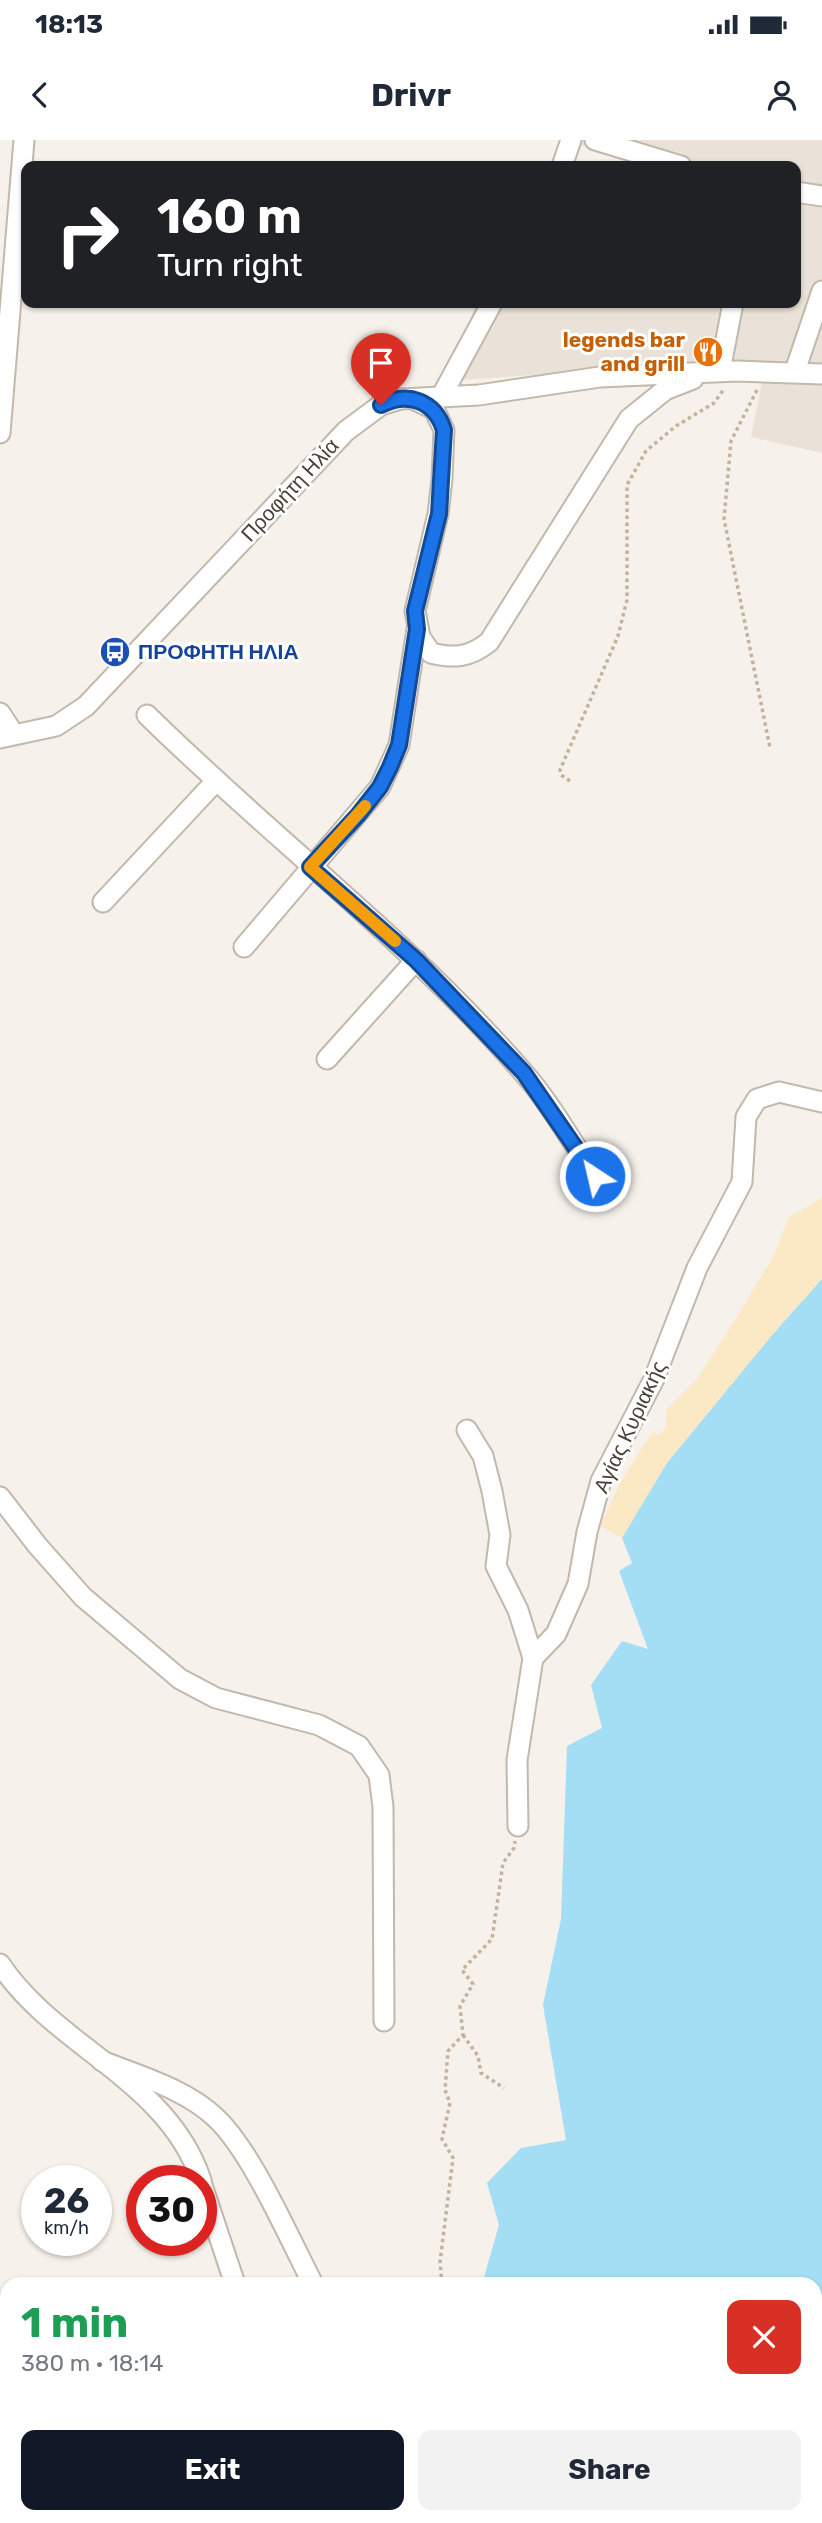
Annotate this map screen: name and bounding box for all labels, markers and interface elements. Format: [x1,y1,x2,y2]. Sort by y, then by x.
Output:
text: 18:13 [35,9,103,40]
icon: back [21,76,59,114]
text: Drivr [371,76,451,114]
icon: person [763,76,801,114]
text: 160 m [157,187,302,245]
icon: right [42,189,133,280]
text: Turn right [157,246,302,284]
place label: legends bar and grill [563,327,685,376]
pin [351,333,411,405]
restaurant icon: legends bar and grill [691,335,725,369]
icon: arrive [362,344,400,382]
street label: Προφήτη Ηλία [236,433,344,546]
bus stop icon: ΠΡΟΦΗΤΗ ΗΛΙΑ [98,635,132,669]
place label: ΠΡΟΦΗΤΗ ΗΛΙΑ [138,639,299,664]
position arrow [558,1139,632,1213]
street label: Αγίας Κυριακής [588,1357,671,1497]
speed limit sign: 30 [126,2165,217,2256]
text: 26 [44,2180,89,2222]
text: km/h [44,2217,89,2239]
text: 1 min [21,2298,128,2348]
button: close [727,2300,801,2374]
text: 380 m · 18:14 [21,2349,164,2377]
button: Exit [21,2430,404,2510]
button: Share [418,2430,801,2510]

